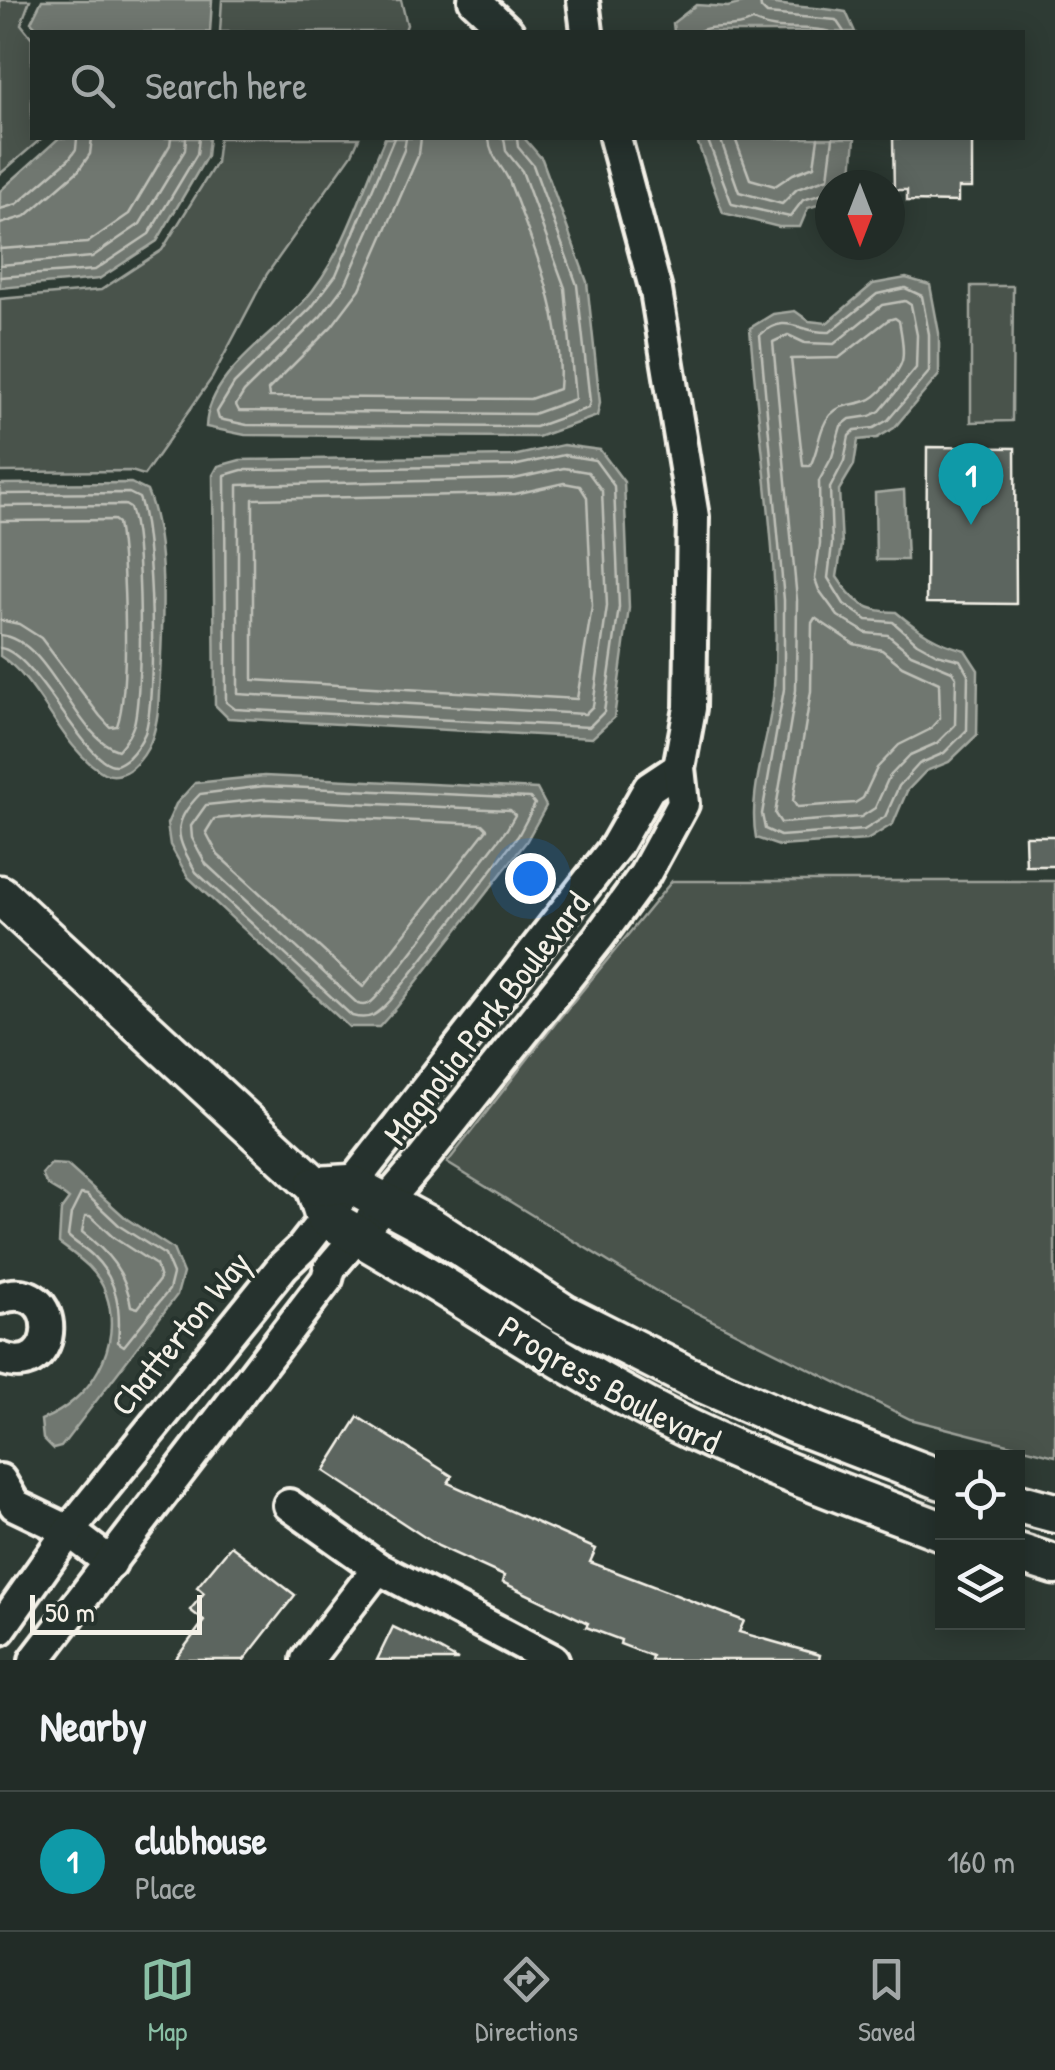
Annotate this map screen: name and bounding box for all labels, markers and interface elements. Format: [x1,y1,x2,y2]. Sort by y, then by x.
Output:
search box [30,30,1025,140]
icon: search [65,58,120,113]
text: Search here [145,59,307,111]
north arrow [815,170,905,260]
pin: 1 [938,442,1004,525]
your location [505,853,556,904]
street label: Magnolia Park Boulevard [372,882,600,1154]
street label: Chatterton Way [99,1241,261,1425]
street label: Progress Boulevard [491,1303,728,1464]
map controls [935,1450,1025,1630]
button: locate [935,1450,1025,1540]
button: layers [935,1540,1025,1630]
scale bar [30,1590,202,1634]
text: 50 m [45,1593,95,1631]
text: Nearby [40,1697,147,1754]
text: clubhouse [135,1814,267,1866]
text: 1 [67,1840,78,1883]
text: 160 m [947,1840,1015,1883]
text: Place [135,1866,197,1909]
tab: Map [140,1952,195,2050]
tab: Directions [475,1952,578,2050]
tab: Saved [858,1952,915,2050]

